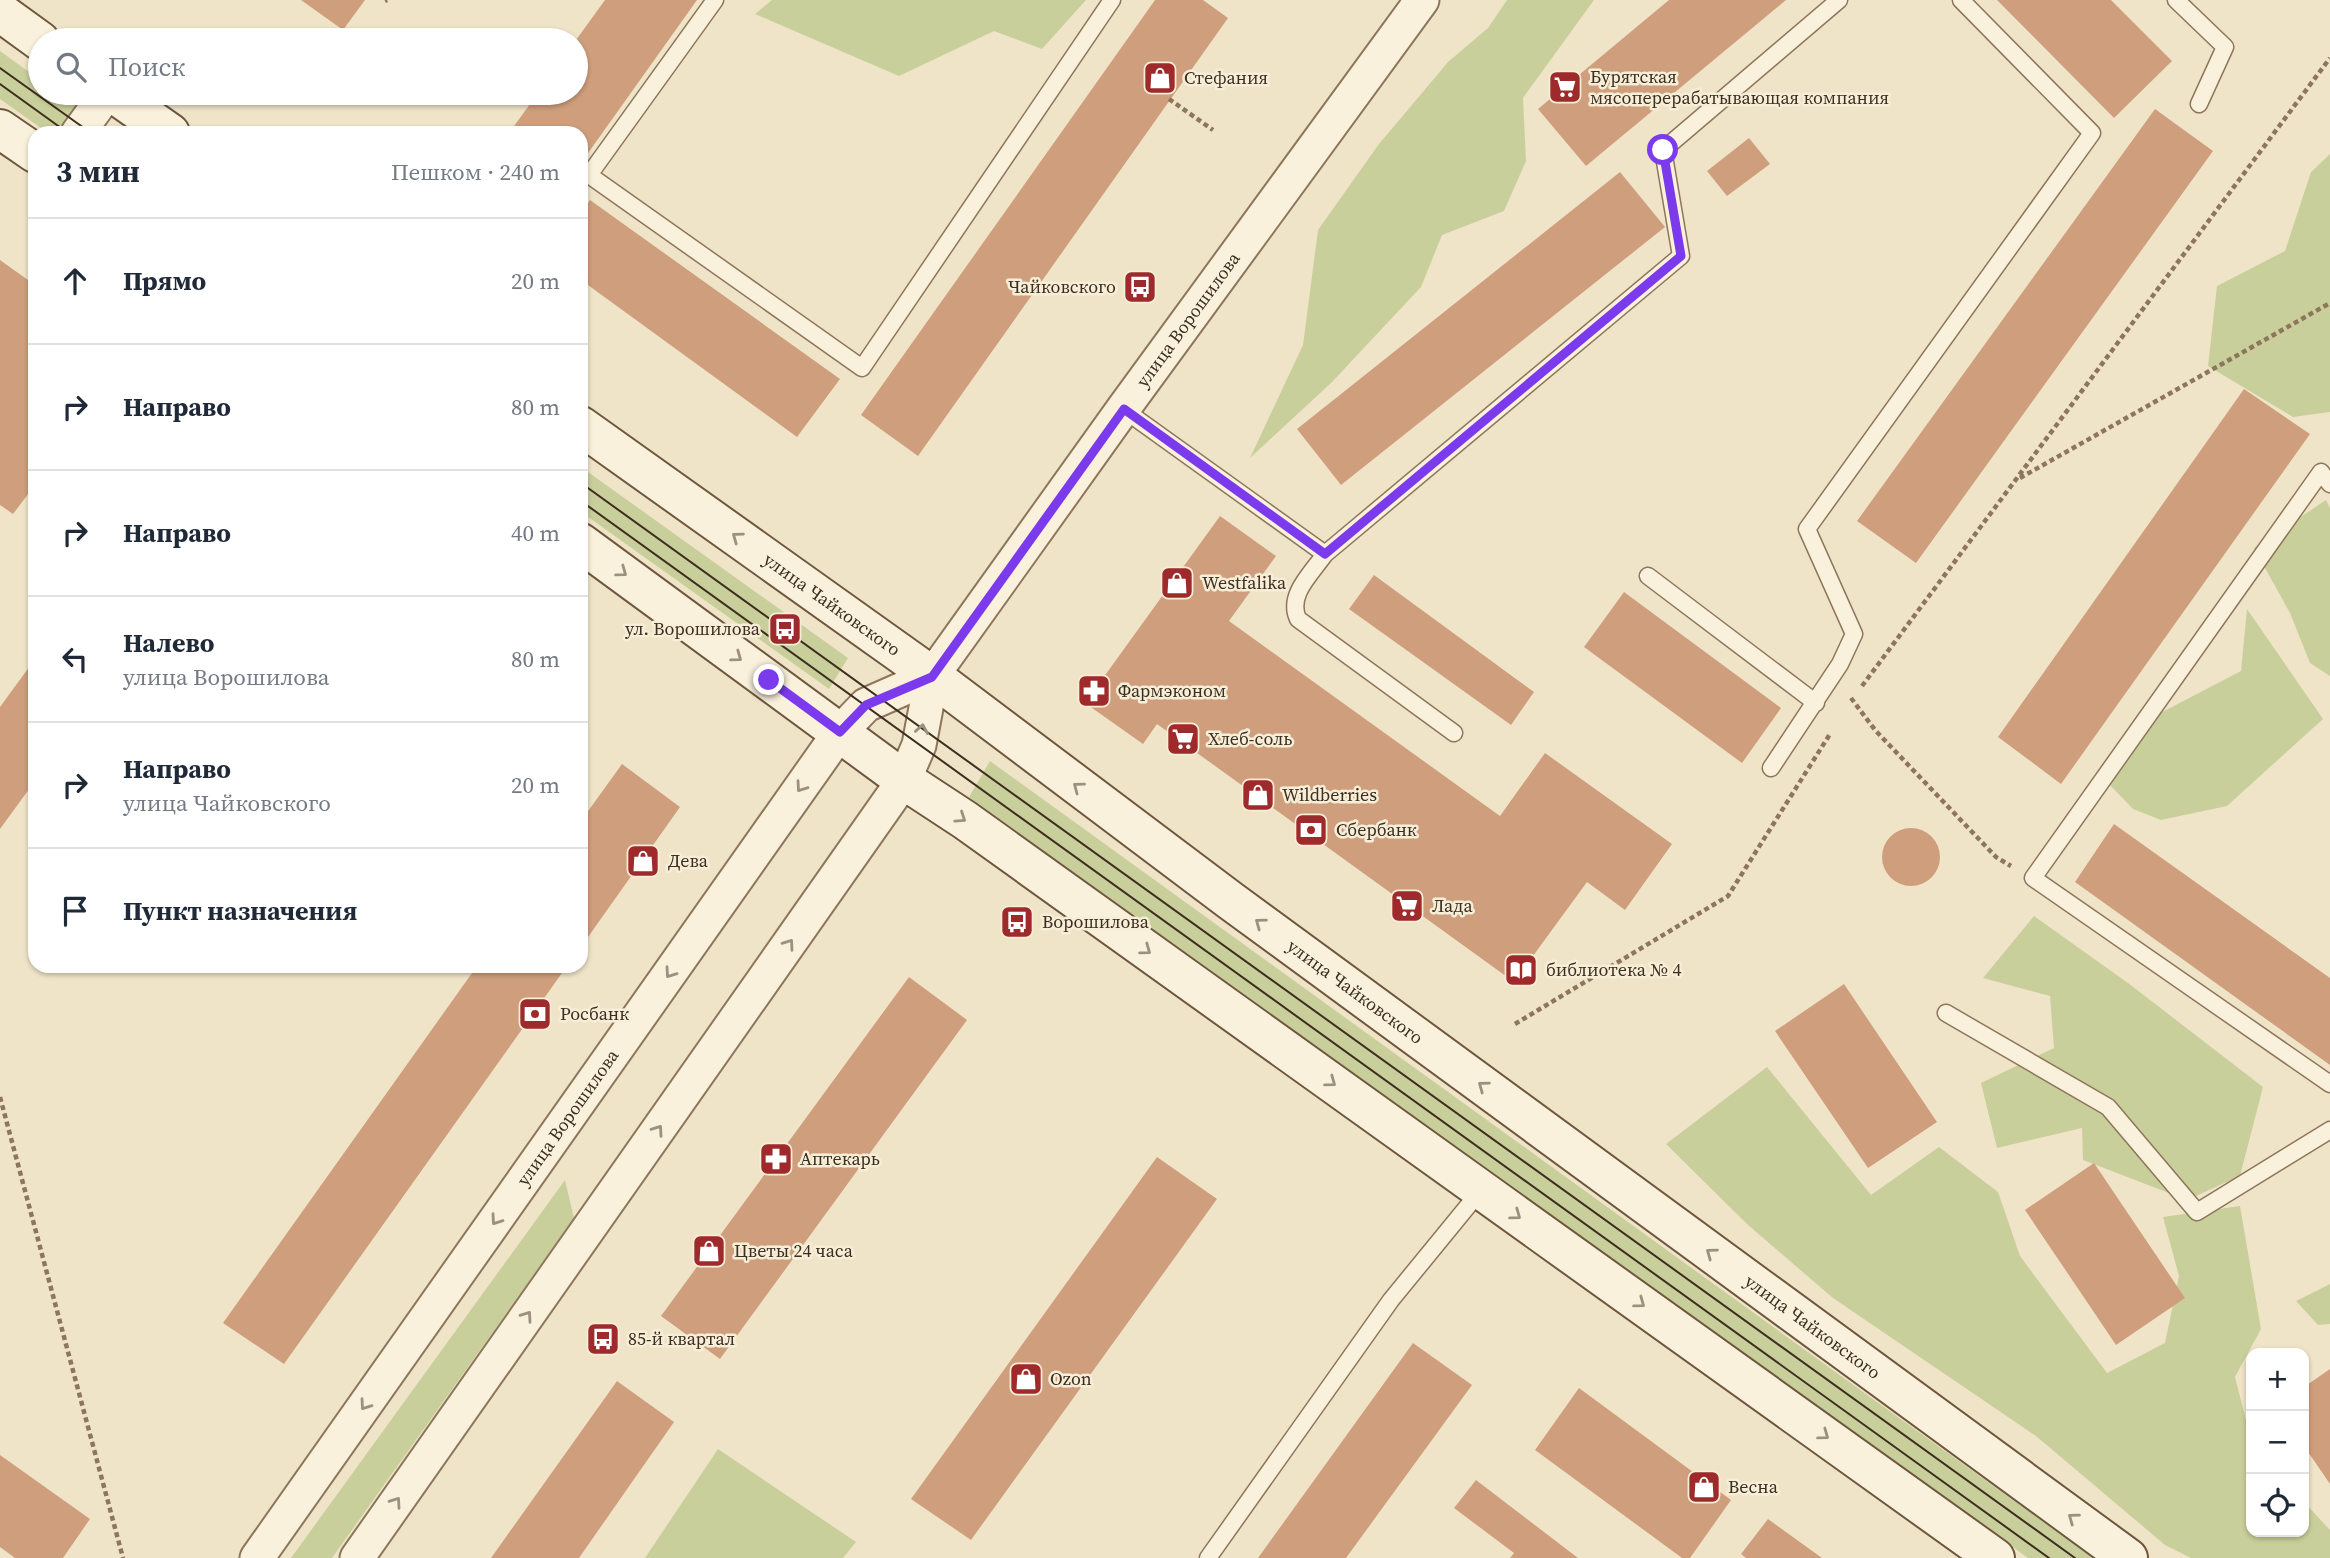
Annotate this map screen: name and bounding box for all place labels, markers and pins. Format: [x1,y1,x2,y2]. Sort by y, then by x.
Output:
shop icon: Стефания [1141,59,1179,97]
place label: Бурятская мясоперерабатывающая компания [1590,64,1889,110]
place label: Стефания [1184,65,1268,90]
supermarket icon: Бурятская мясоперерабатывающая компания [1546,68,1584,106]
bus stop icon: Чайковского [1121,268,1159,306]
place label: Чайковского [1008,274,1116,299]
shop icon: Westfalika [1158,564,1196,602]
place label: Westfalika [1202,570,1287,595]
bus stop icon: ул. Ворошилова [766,610,804,648]
place label: ул. Ворошилова [625,616,761,641]
pharmacy icon: Фармэконом [1075,672,1113,710]
place label: Фармэконом [1118,678,1226,703]
supermarket icon: Хлеб-соль [1164,720,1202,758]
place label: Хлеб-соль [1208,726,1292,751]
shop icon: Wildberries [1239,776,1277,814]
place label: Wildberries [1282,782,1377,807]
bank icon: Сбербанк [1292,811,1330,849]
place label: Сбербанк [1336,817,1417,842]
shop icon: Дева [624,842,662,880]
place label: Дева [668,848,709,873]
supermarket icon: Лада [1388,887,1426,925]
place label: Лада [1432,893,1473,918]
bus stop icon: Ворошилова [998,903,1036,941]
place label: Ворошилова [1042,909,1150,934]
library icon: библиотека № 4 [1502,951,1540,989]
place label: библиотека № 4 [1546,957,1681,982]
bank icon: Росбанк [516,995,554,1033]
place label: Росбанк [560,1001,629,1026]
pharmacy icon: Аптекарь [757,1140,795,1178]
place label: Аптекарь [800,1146,880,1171]
shop icon: Цветы 24 часа [690,1232,728,1270]
place label: Цветы 24 часа [734,1238,854,1263]
bus stop icon: 85-й квартал [584,1320,622,1358]
place label: 85-й квартал [628,1326,735,1351]
shop icon: Ozon [1007,1360,1045,1398]
place label: Ozon [1050,1366,1092,1391]
shop icon: Весна [1685,1468,1723,1506]
place label: Весна [1728,1474,1779,1499]

